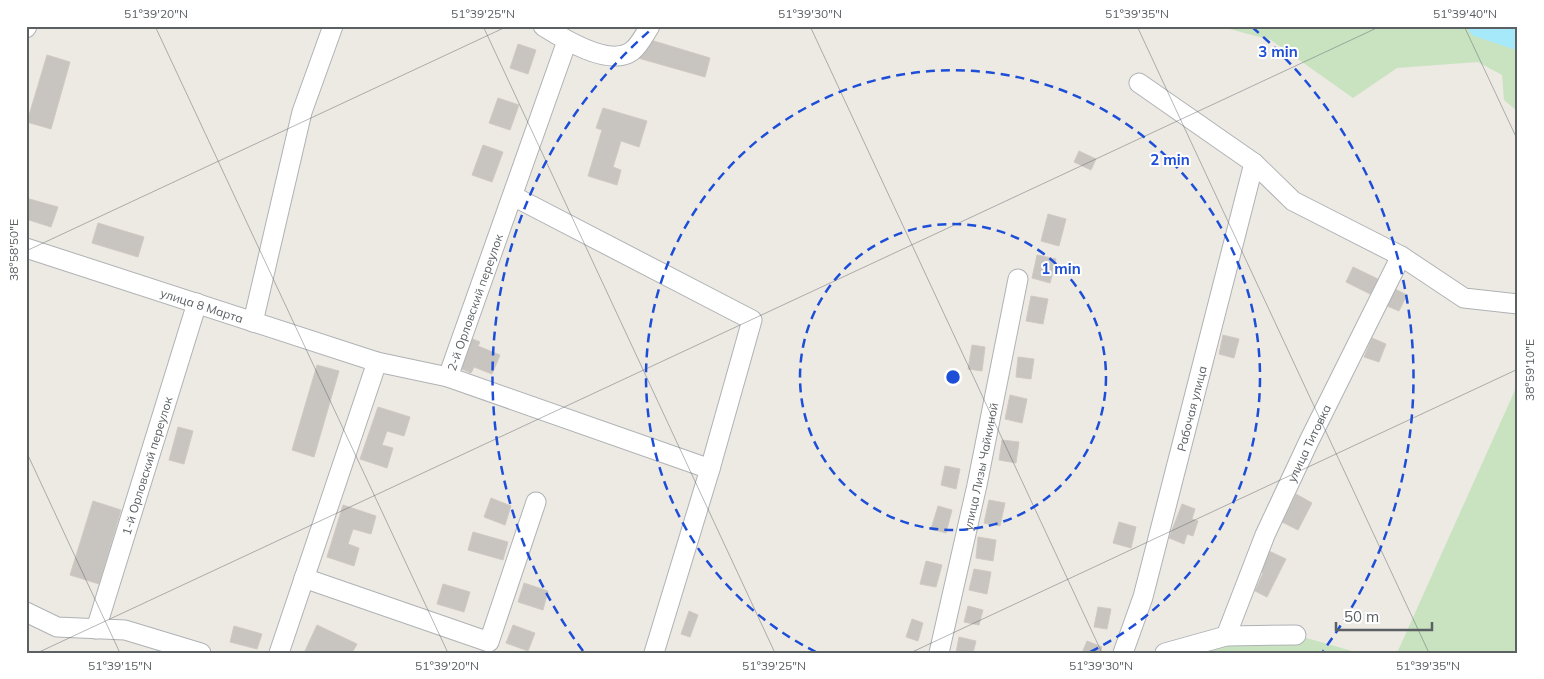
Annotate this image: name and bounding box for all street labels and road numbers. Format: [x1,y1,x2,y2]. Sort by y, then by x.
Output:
street label: 2-й Орловский переулок [443,231,506,373]
street label: улица 8 Марта [159,285,245,326]
street label: Рабочая улица [1173,364,1209,453]
street label: 1-й Орловский переулок [118,394,175,537]
street label: улица Лизы Чайкиной [959,401,1001,532]
street label: улица Титовка [1283,402,1334,484]

